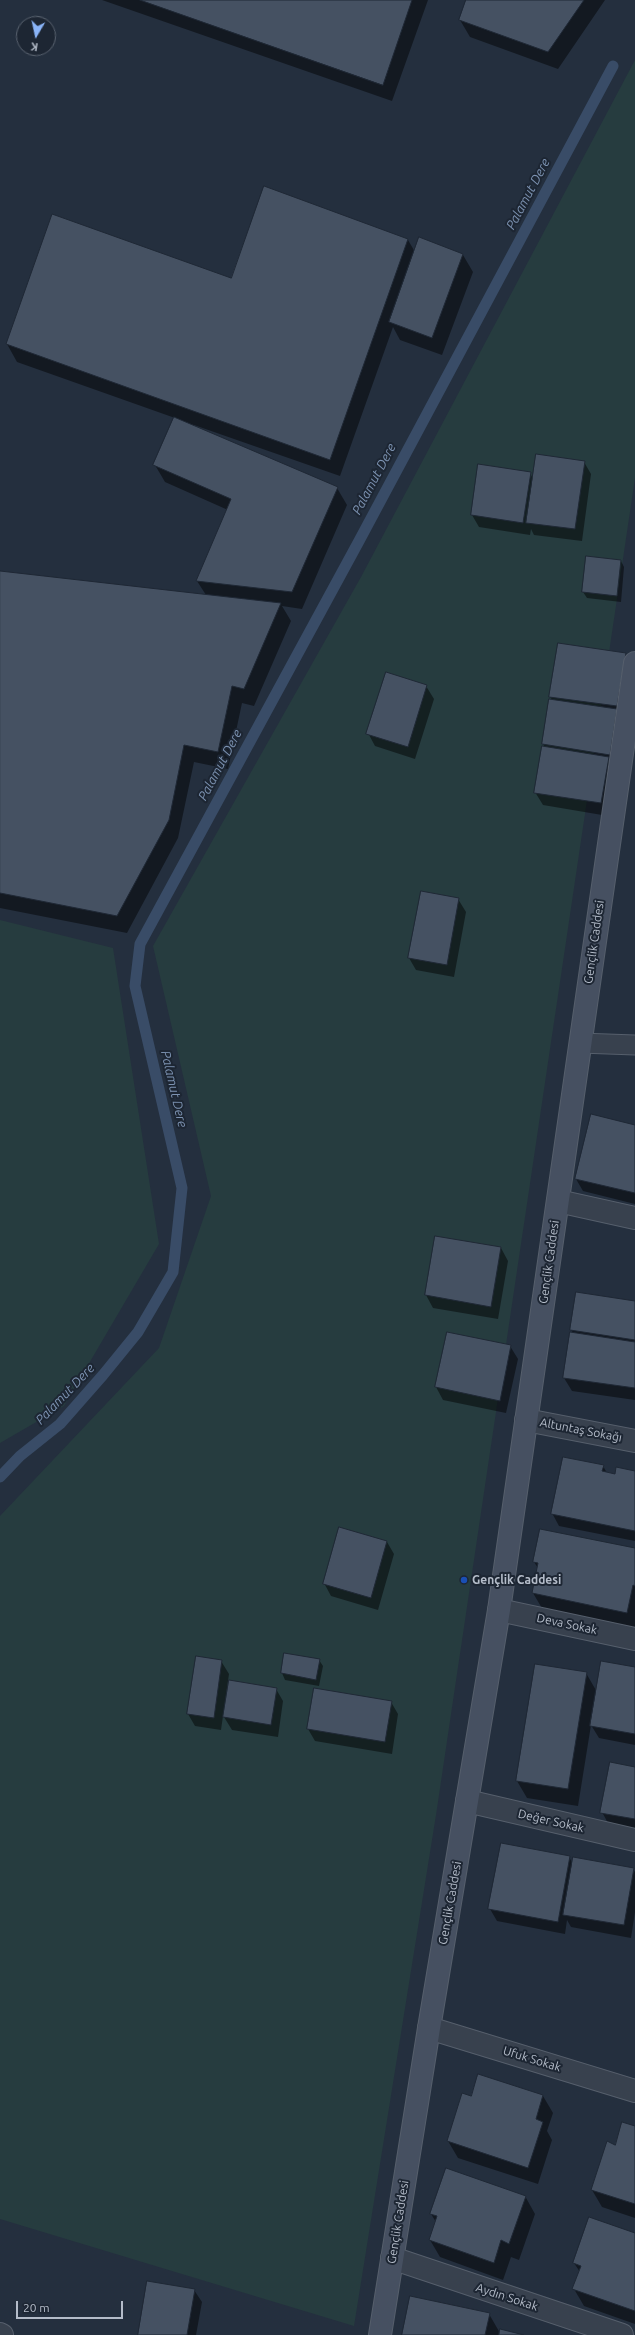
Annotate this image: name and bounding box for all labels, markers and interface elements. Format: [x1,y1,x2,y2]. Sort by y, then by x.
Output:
north arrow [16,16,56,56]
text: K [30,40,39,53]
water label: Palamut Dere [503,156,553,232]
water label: Palamut Dere [349,441,399,517]
water label: Palamut Dere [195,727,245,803]
street label: Gençlik Caddesi [581,899,607,985]
water label: Palamut Dere [158,1049,190,1129]
street label: Gençlik Caddesi [536,1219,562,1305]
water label: Palamut Dere [32,1360,98,1428]
street label: Altuntaş Sokağı [539,1415,623,1445]
place label: Gençlik Caddesi [472,1573,561,1587]
marker: Gençlik Caddesi [459,1575,469,1585]
street label: Deva Sokak [535,1611,599,1637]
street label: Değer Sokak [516,1806,586,1836]
street label: Gençlik Caddesi [436,1860,464,1946]
street label: Ufuk Sokak [501,2043,563,2075]
street label: Gençlik Caddesi [384,2179,412,2265]
street label: Aydın Sokak [474,2280,540,2314]
scale bar [18,2293,125,2319]
text: 20 m [23,2301,50,2314]

